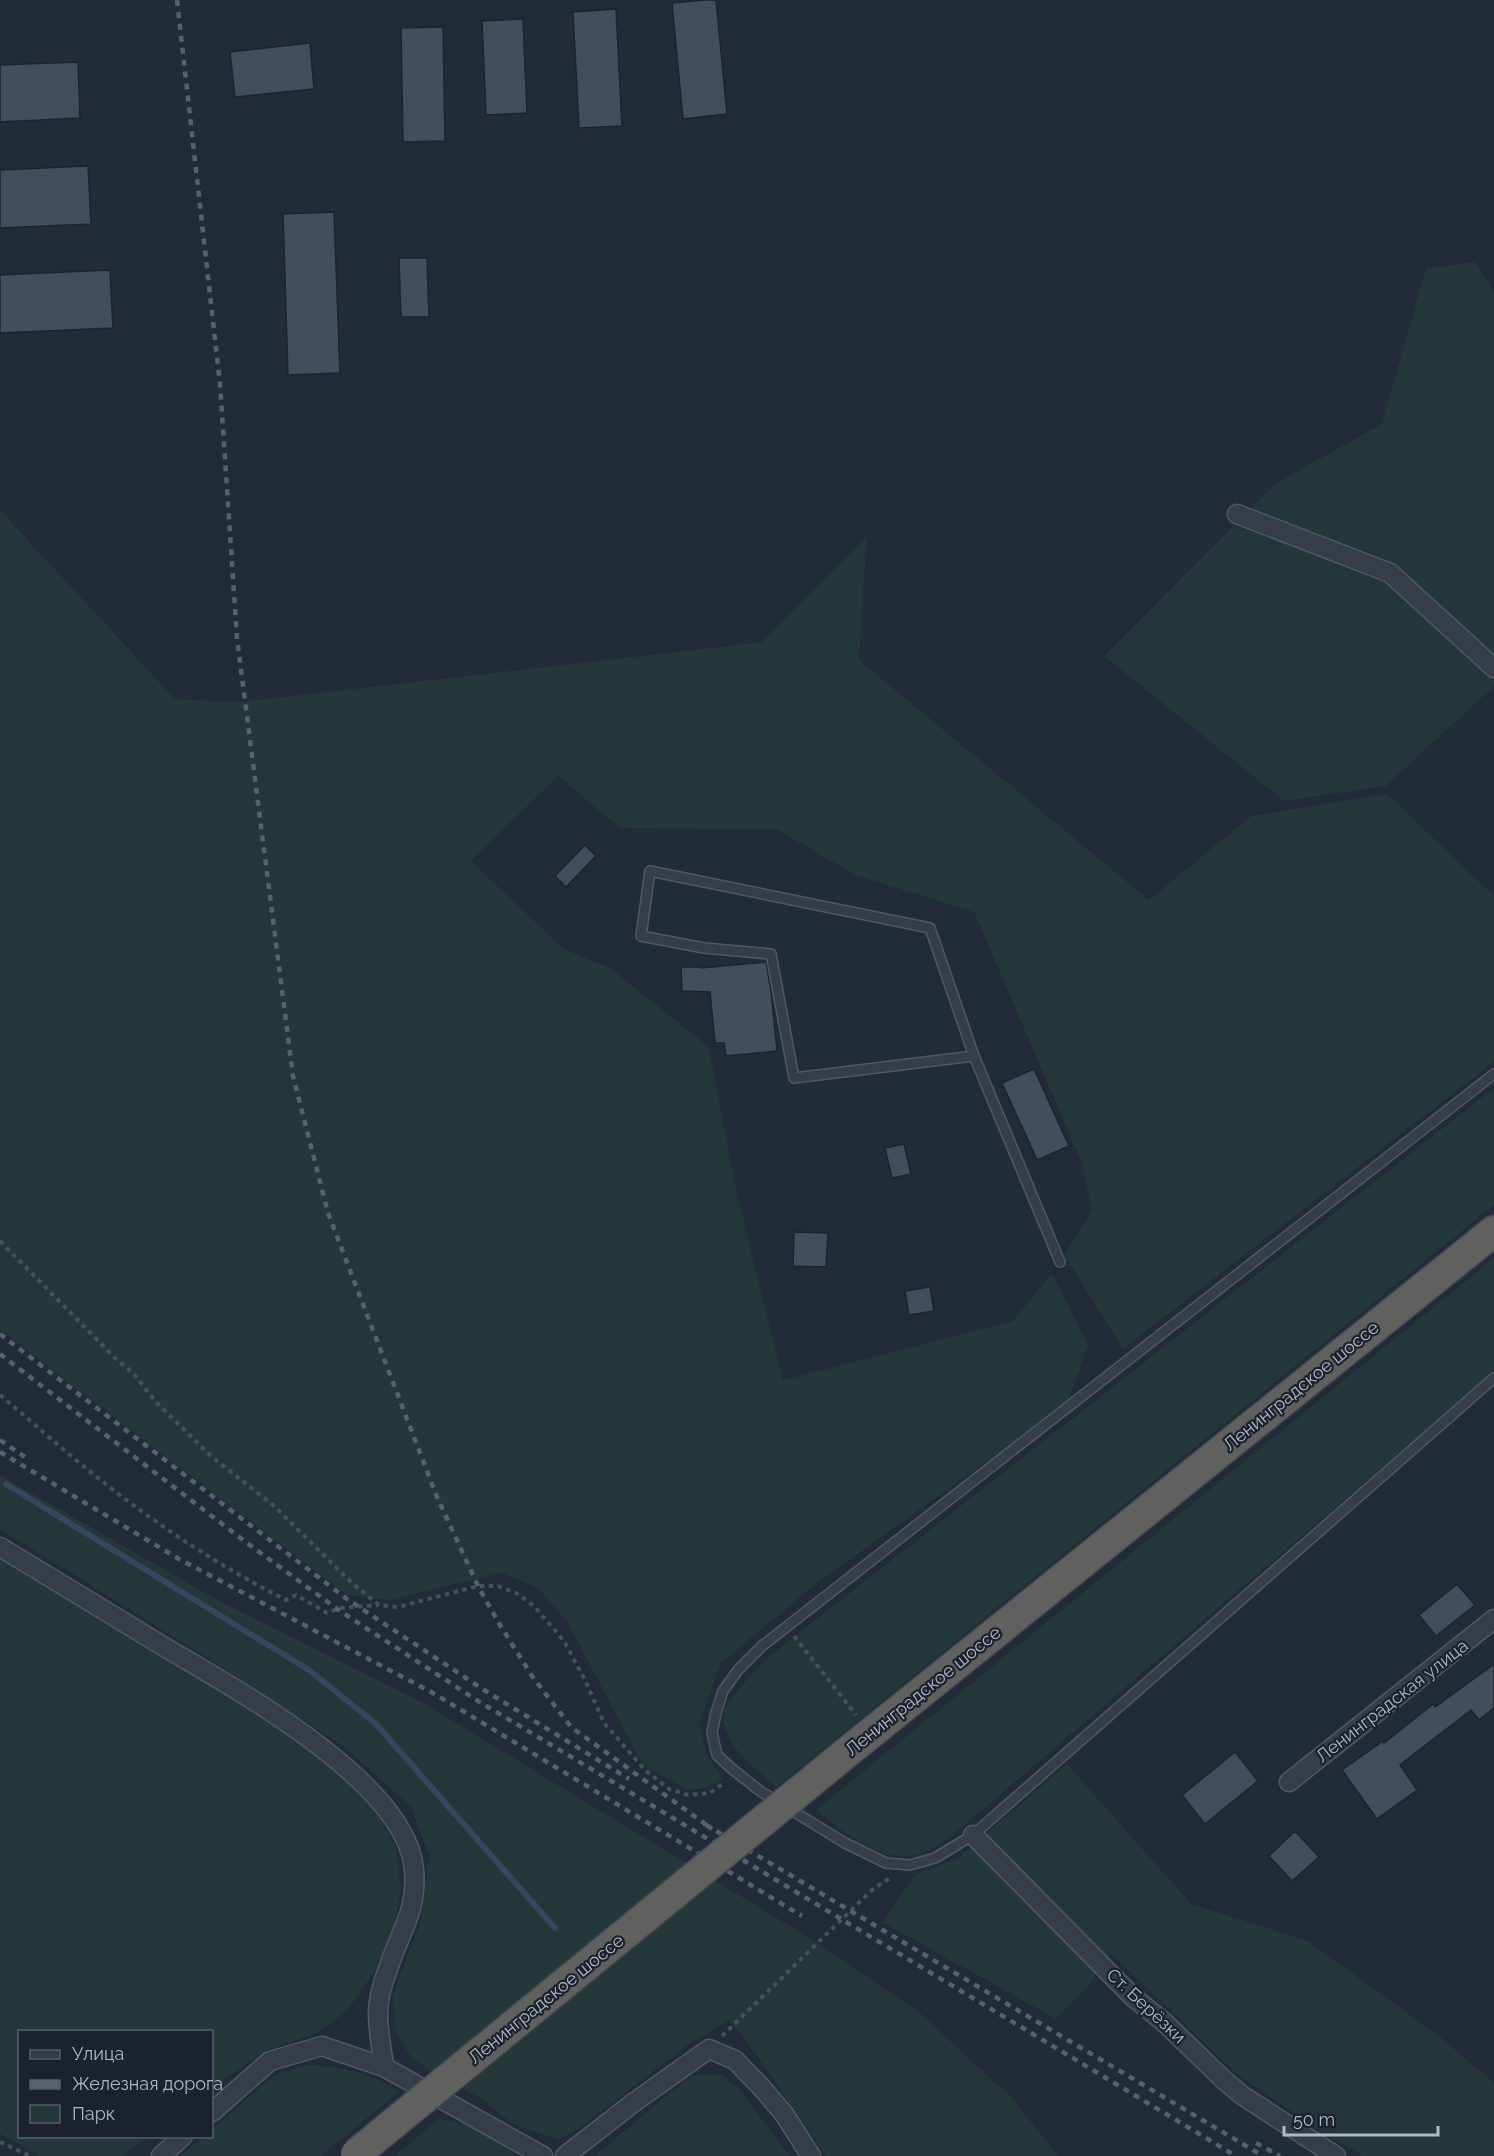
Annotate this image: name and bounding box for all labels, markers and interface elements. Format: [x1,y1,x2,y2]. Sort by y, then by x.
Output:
street label: Ленинградское шоссе [1219,1316,1383,1455]
street label: Ленинградское шоссе [841,1621,1005,1760]
street label: Ленинградская улица [1311,1635,1472,1767]
street label: Ленинградское шоссе [464,1929,628,2068]
street label: Ст. Берёзки [1102,1964,1190,2048]
legend [18,2030,213,2138]
text: Улица [72,2043,124,2064]
text: Железная дорога [72,2073,223,2094]
scale bar [1284,2099,1438,2137]
text: Парк [72,2103,115,2124]
text: 50 m [1293,2109,1335,2130]

